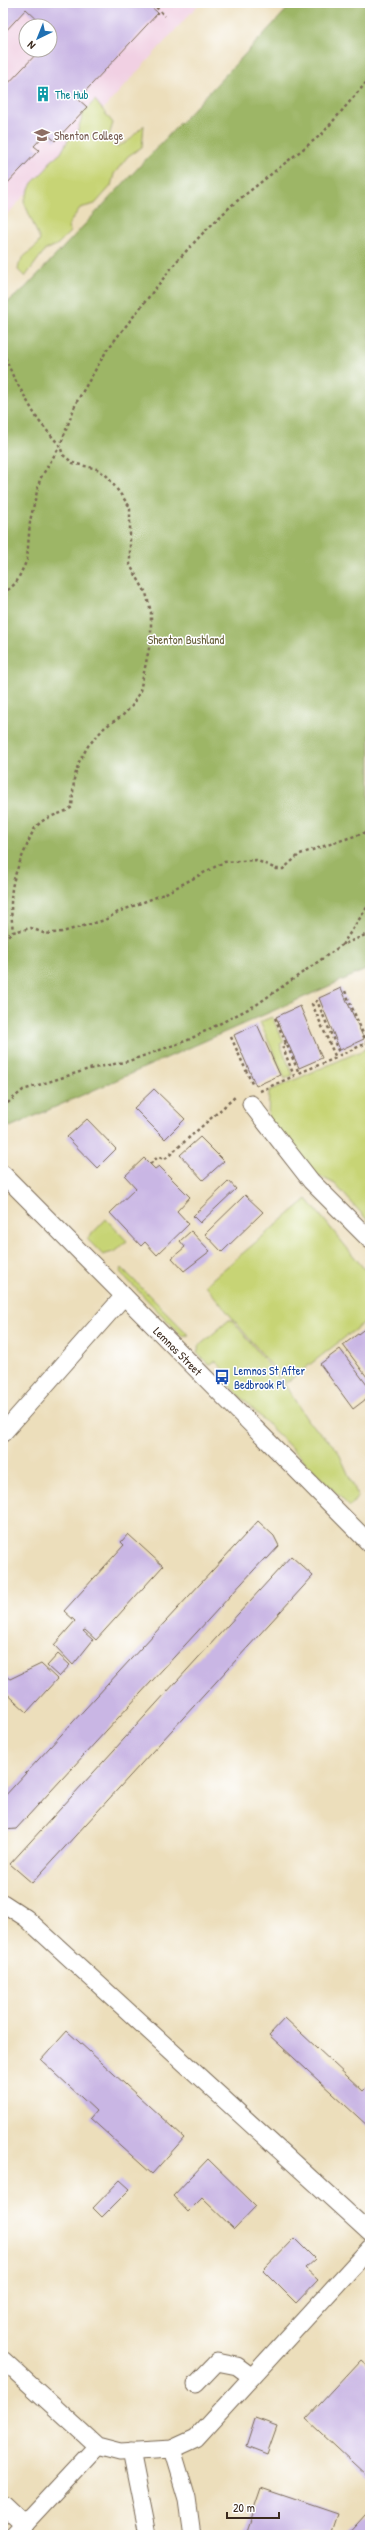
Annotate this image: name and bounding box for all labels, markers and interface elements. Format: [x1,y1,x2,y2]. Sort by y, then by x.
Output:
north arrow [18,18,58,58]
text: N [24,38,38,52]
building icon: The Hub [34,85,52,103]
place label: The Hub [55,86,89,103]
school or university icon: Shenton College [33,126,51,144]
place label: Shenton College [54,127,124,144]
park label: Shenton Bushland [148,631,225,648]
street label: Lemnos Street [150,1322,207,1380]
place label: Lemnos St After Bedbrook Pl [234,1362,306,1393]
bus stop icon: Lemnos St After Bedbrook Pl [213,1368,231,1386]
scale bar [227,2494,279,2520]
text: 20 m [233,2499,255,2516]

